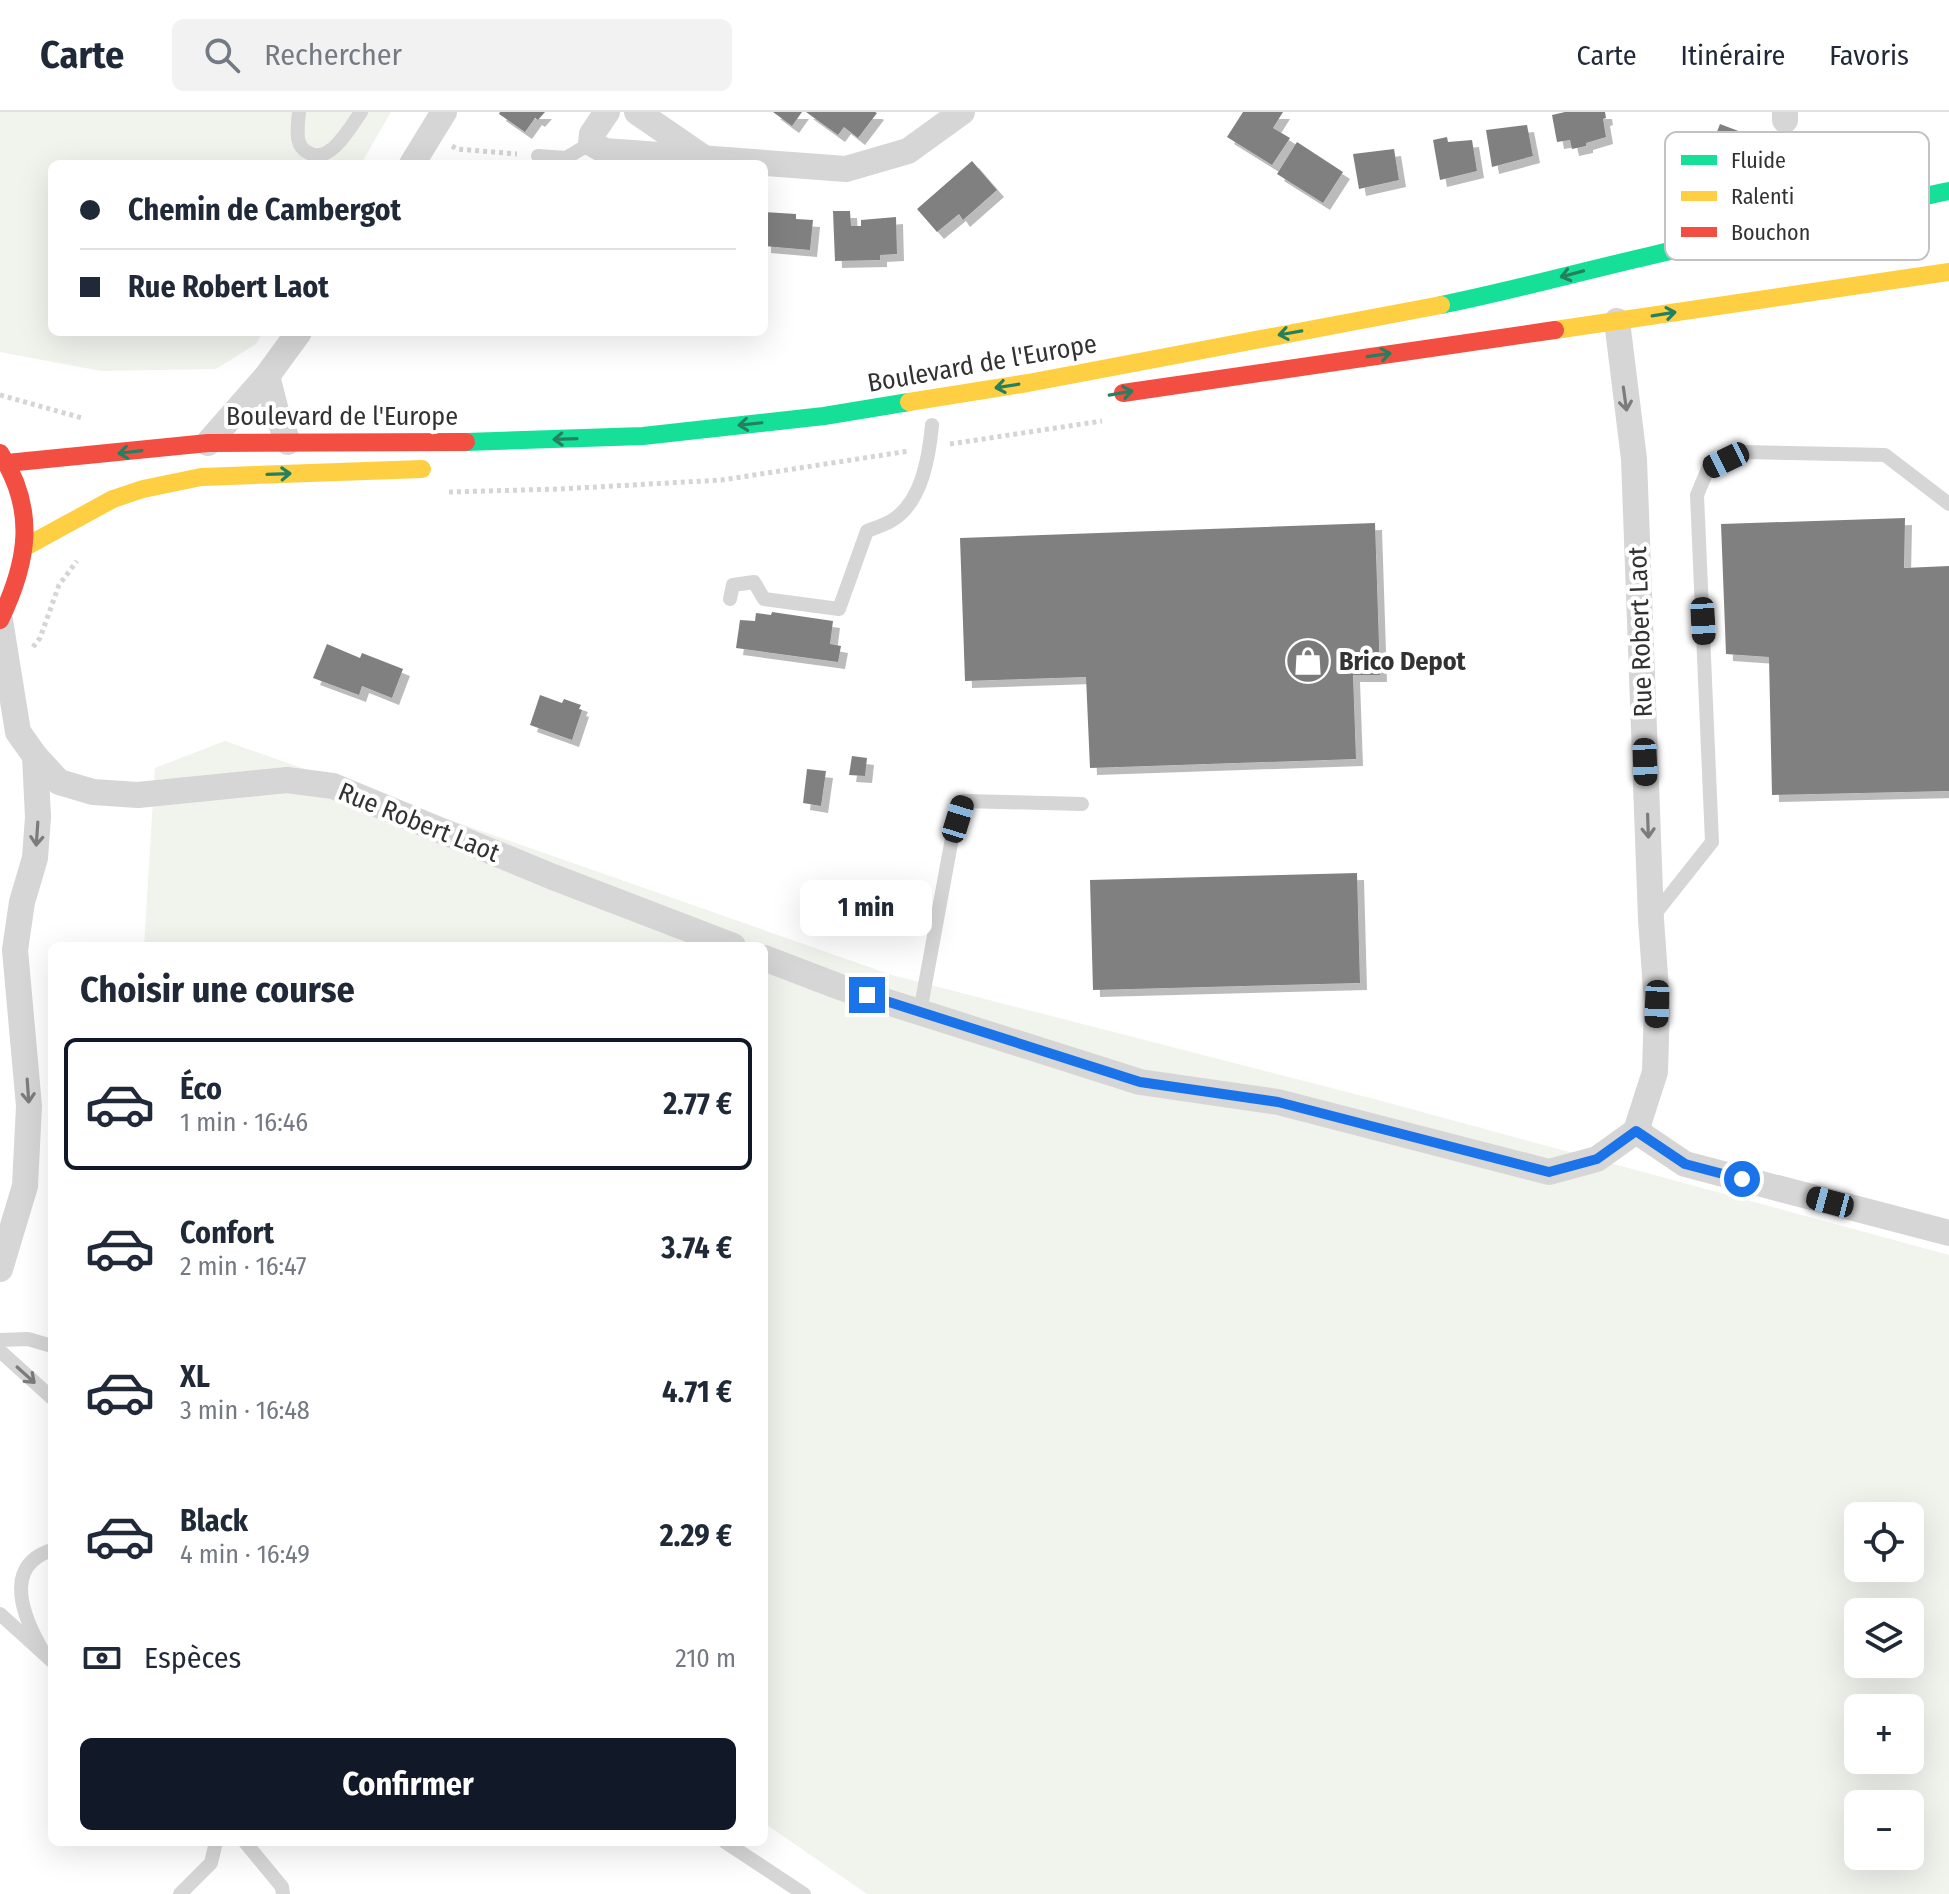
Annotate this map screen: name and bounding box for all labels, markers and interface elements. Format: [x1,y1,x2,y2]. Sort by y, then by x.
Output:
search box [172,19,732,91]
text: Carte [40,32,124,78]
icon: search [200,33,244,77]
text: Rechercher [264,37,402,73]
text: Carte [1577,39,1637,72]
text: Itinéraire [1681,39,1785,72]
text: Favoris [1829,39,1909,72]
legend [1665,132,1929,260]
text: Fluide [1731,147,1786,174]
text: Ralenti [1731,183,1794,210]
text: Chemin de Cambergot [128,192,401,228]
text: Bouchon [1731,219,1810,246]
one-way arrow [1560,267,1586,282]
text: Rue Robert Laot [128,269,329,305]
one-way arrow [1651,306,1676,321]
one-way arrow [1278,327,1304,342]
street label: Boulevard de l'Europe [865,328,1099,399]
one-way arrow [1365,347,1391,362]
one-way arrow [995,380,1021,395]
one-way arrow [1108,385,1134,400]
one-way arrow [1618,385,1633,412]
street label: Boulevard de l'Europe [226,401,458,432]
one-way arrow [737,417,764,432]
one-way arrow [552,431,579,446]
car [1699,439,1753,481]
one-way arrow [118,445,143,460]
one-way arrow [265,467,292,482]
street label: Rue Robert Laot [1622,546,1659,718]
car [1690,596,1716,646]
shop icon: Brico Depot [1284,637,1332,685]
place label: Brico Depot [1339,646,1467,677]
car [1632,738,1658,786]
street label: Rue Robert Laot [334,776,504,869]
car [940,793,976,845]
one-way arrow [1640,812,1655,839]
one-way arrow [29,820,44,847]
callout: 1 min [801,879,933,935]
text: 1 min [838,892,894,923]
text: Choisir une course [80,968,355,1012]
route end [849,977,885,1013]
car [1644,980,1670,1028]
icon: car [84,1068,156,1140]
text: Éco [180,1071,222,1107]
one-way arrow [21,1077,36,1104]
text: 2.77 € [663,1086,732,1122]
text: 1 min · 16:46 [180,1107,308,1138]
route start [1724,1161,1760,1197]
car [1804,1184,1856,1220]
icon: car [84,1212,156,1284]
text: Confort [180,1215,274,1251]
text: 3.74 € [661,1230,732,1266]
text: 2 min · 16:47 [180,1251,307,1282]
icon: car [84,1356,156,1428]
text: XL [180,1359,210,1395]
one-way arrow [16,1365,36,1384]
text: 4.71 € [662,1374,732,1410]
text: 3 min · 16:48 [180,1395,310,1426]
icon: car [84,1500,156,1572]
map controls [1844,1502,1924,1870]
button: locate [1844,1502,1924,1582]
text: Black [180,1503,248,1539]
text: 2.29 € [660,1518,732,1554]
text: 4 min · 16:49 [180,1539,310,1570]
button: layers [1844,1598,1924,1678]
icon: cash [80,1636,124,1680]
text: Espèces [144,1640,241,1676]
text: 210 m [675,1643,736,1674]
button: + [1844,1694,1924,1774]
button: Confirmer [80,1738,736,1830]
button: − [1844,1790,1924,1870]

